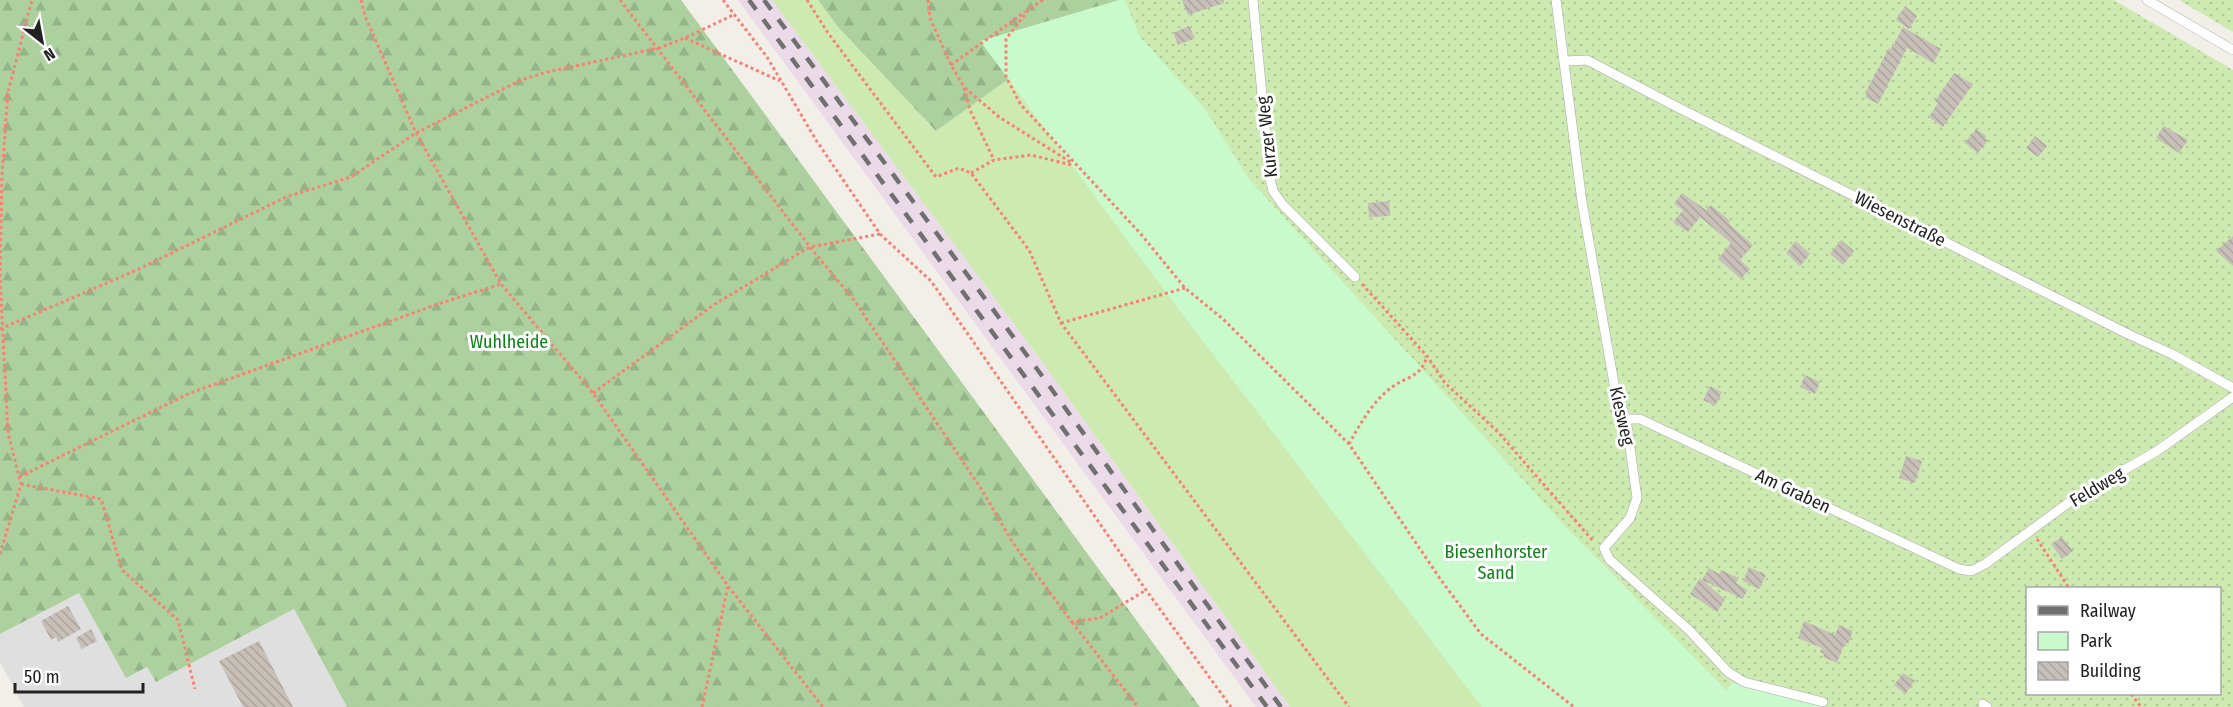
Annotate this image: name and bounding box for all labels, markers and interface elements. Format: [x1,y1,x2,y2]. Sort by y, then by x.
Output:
north arrow [12,12,72,72]
text: N [40,44,58,65]
street label: Kurzer Weg [1252,95,1282,179]
street label: Wiesenstraße [1851,187,1949,251]
park label: Wuhlheide [470,331,548,353]
street label: Kiesweg [1605,384,1640,448]
street label: Feldweg [2066,462,2129,512]
street label: Am Graben [1752,464,1834,518]
park label: Biesenhorster Sand [1445,541,1548,584]
legend [2026,587,2221,695]
text: Railway [2080,600,2136,622]
text: Park [2080,630,2113,652]
scale bar [15,656,142,694]
text: Building [2080,660,2141,682]
text: 50 m [24,666,60,688]

